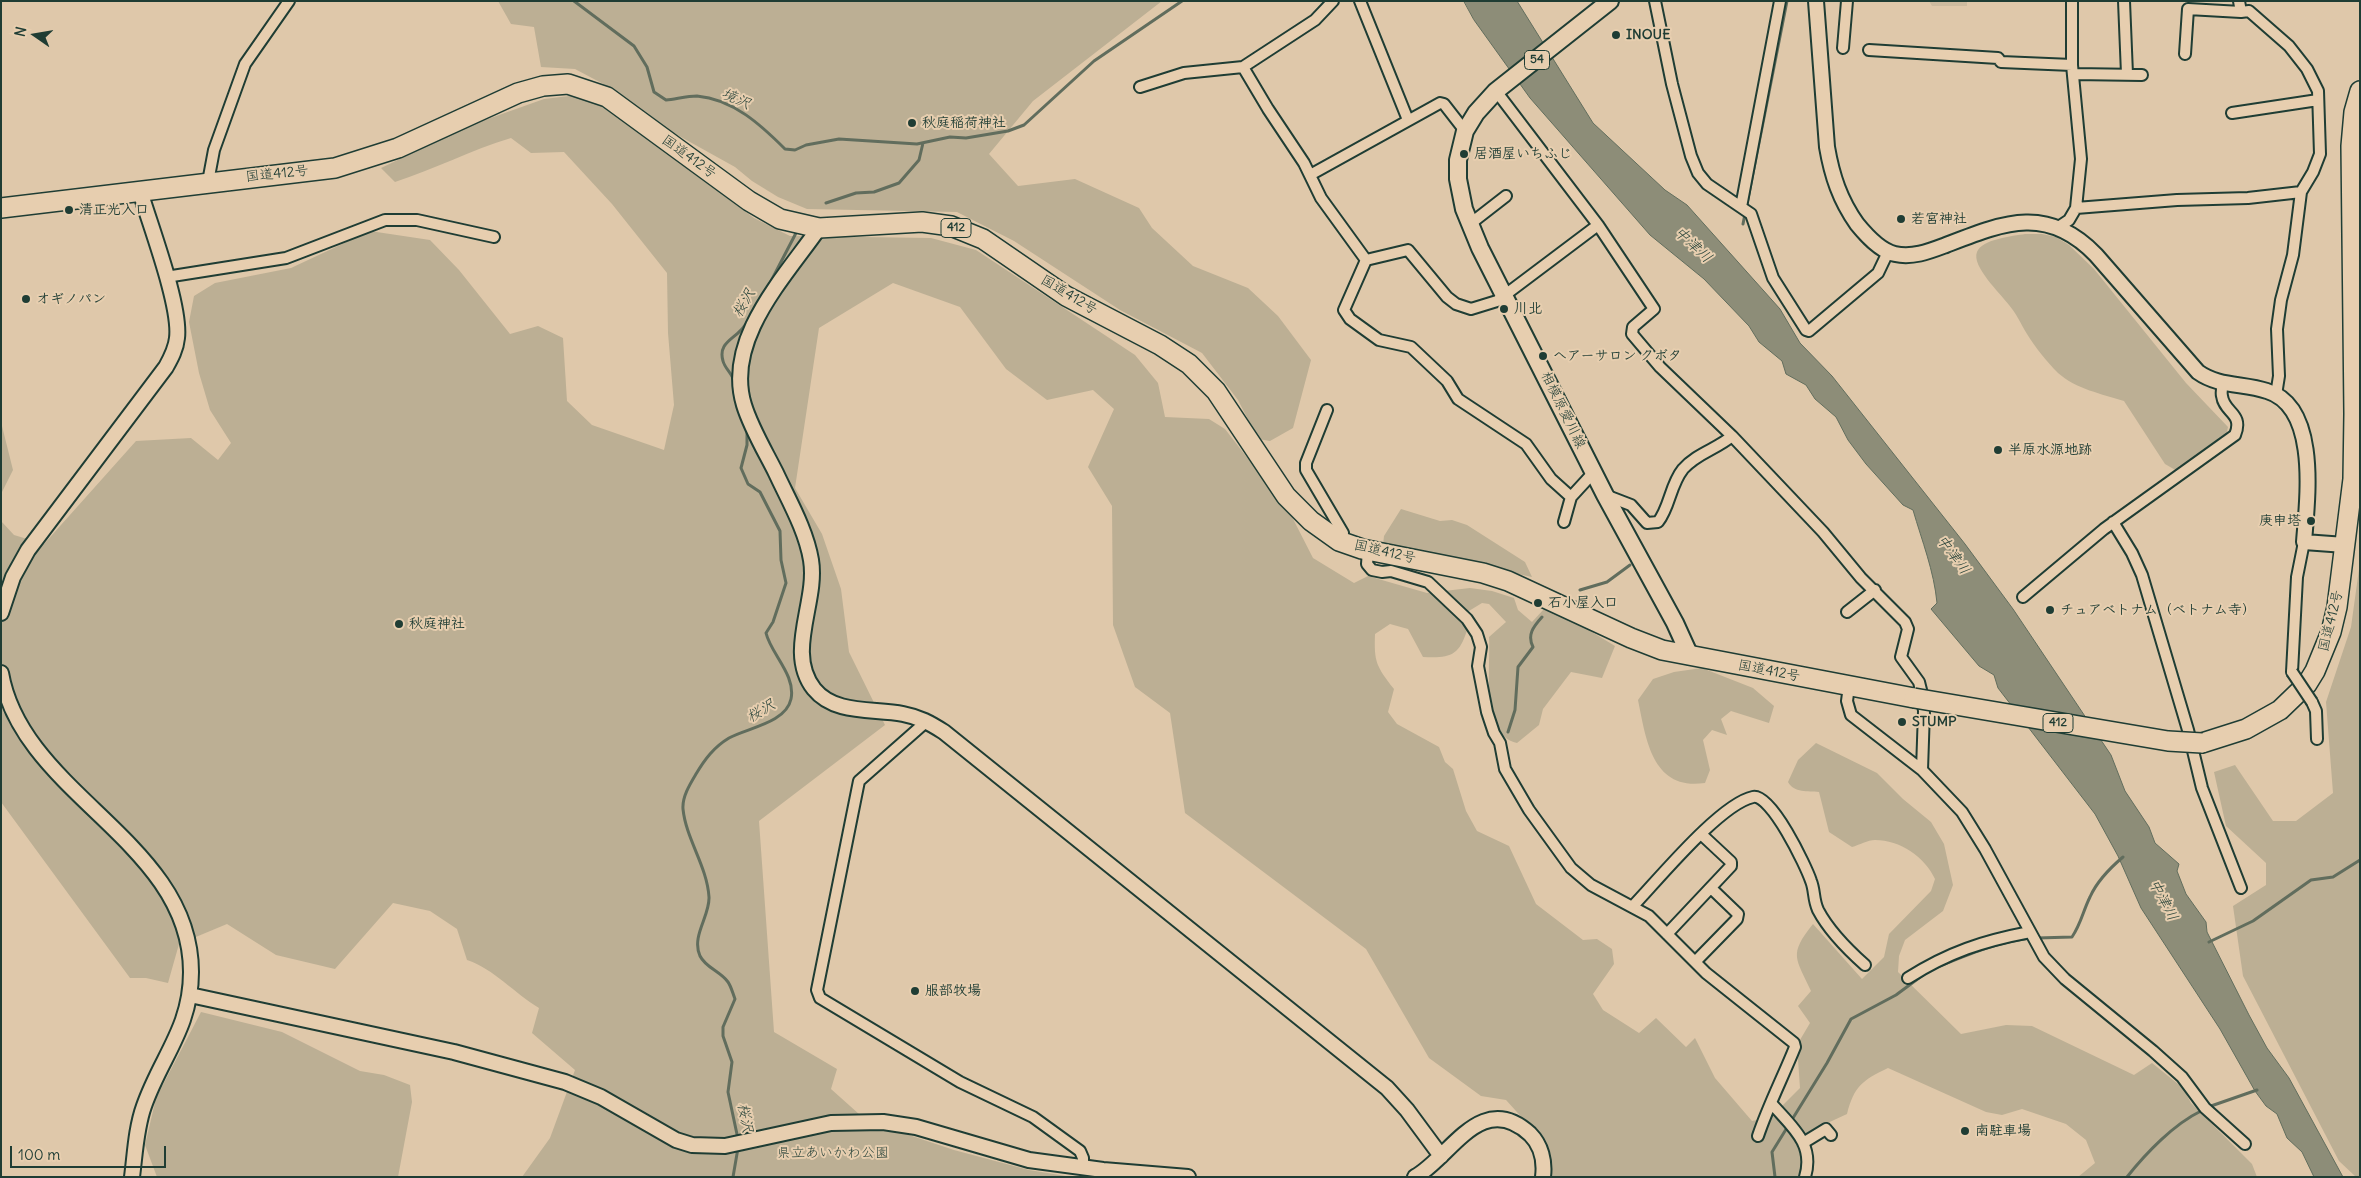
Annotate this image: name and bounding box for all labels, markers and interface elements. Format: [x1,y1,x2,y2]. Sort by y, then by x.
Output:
north arrow [10,10,60,60]
text: N [11,25,30,38]
place label: INOUE [1626,27,1670,43]
marker: INOUE [1610,29,1622,41]
road number: 54 [1524,50,1550,70]
water label: 境沢 [719,85,753,113]
place label: 秋庭稲荷神社 [922,115,1006,131]
marker: 秋庭稲荷神社 [906,117,918,129]
street label: 国道412号 [659,132,719,182]
place label: 居酒屋いちふじ [1474,146,1572,162]
marker: 居酒屋いちふじ [1458,148,1470,160]
street label: 国道412号 [245,162,309,186]
place label: 清正光入口 [79,202,149,218]
marker: 清正光入口 [63,204,75,216]
place label: 若宮神社 [1911,211,1967,227]
marker: 若宮神社 [1895,213,1907,225]
road number: 412 [941,218,971,238]
water label: 中津川 [1670,223,1716,267]
street label: 国道412号 [1038,272,1100,318]
water label: 桜沢 [729,286,759,320]
place label: オギノパン [36,291,106,307]
marker: オギノパン [20,293,32,305]
place label: 川北 [1514,301,1542,317]
marker: 川北 [1498,303,1510,315]
place label: ヘアーサロン クボタ [1553,348,1682,364]
marker: ヘアーサロン クボタ [1537,350,1549,362]
street label: 相模原愛川線 [1537,369,1589,451]
place label: 半原水源地跡 [2008,442,2092,458]
marker: 半原水源地跡 [1992,444,2004,456]
place label: 庚申塔 [2259,513,2301,529]
marker: 庚申塔 [2305,515,2317,527]
water label: 中津川 [1932,532,1974,578]
street label: 国道412号 [1352,537,1418,567]
street label: 国道412号 [2315,588,2347,654]
place label: 石小屋入口 [1548,595,1618,611]
marker: 石小屋入口 [1532,597,1544,609]
place label: チュアベトナム（ベトナム寺） [2060,602,2256,618]
marker: チュアベトナム（ベトナム寺） [2044,604,2056,616]
place label: 秋庭神社 [409,616,465,632]
marker: 秋庭神社 [393,618,405,630]
street label: 国道412号 [1736,657,1802,685]
water label: 桜沢 [744,696,778,726]
place label: STUMP [1912,714,1956,730]
road number: 412 [2043,714,2073,732]
marker: STUMP [1896,716,1908,728]
water label: 中津川 [2144,876,2182,924]
place label: 服部牧場 [925,983,981,999]
marker: 服部牧場 [909,985,921,997]
water label: 桜沢 [733,1102,757,1134]
place label: 南駐車場 [1975,1123,2031,1139]
marker: 南駐車場 [1959,1125,1971,1137]
scale bar [12,1136,169,1168]
text: 100 m [18,1145,60,1164]
park label: 県立あいかわ公園 [777,1145,889,1161]

